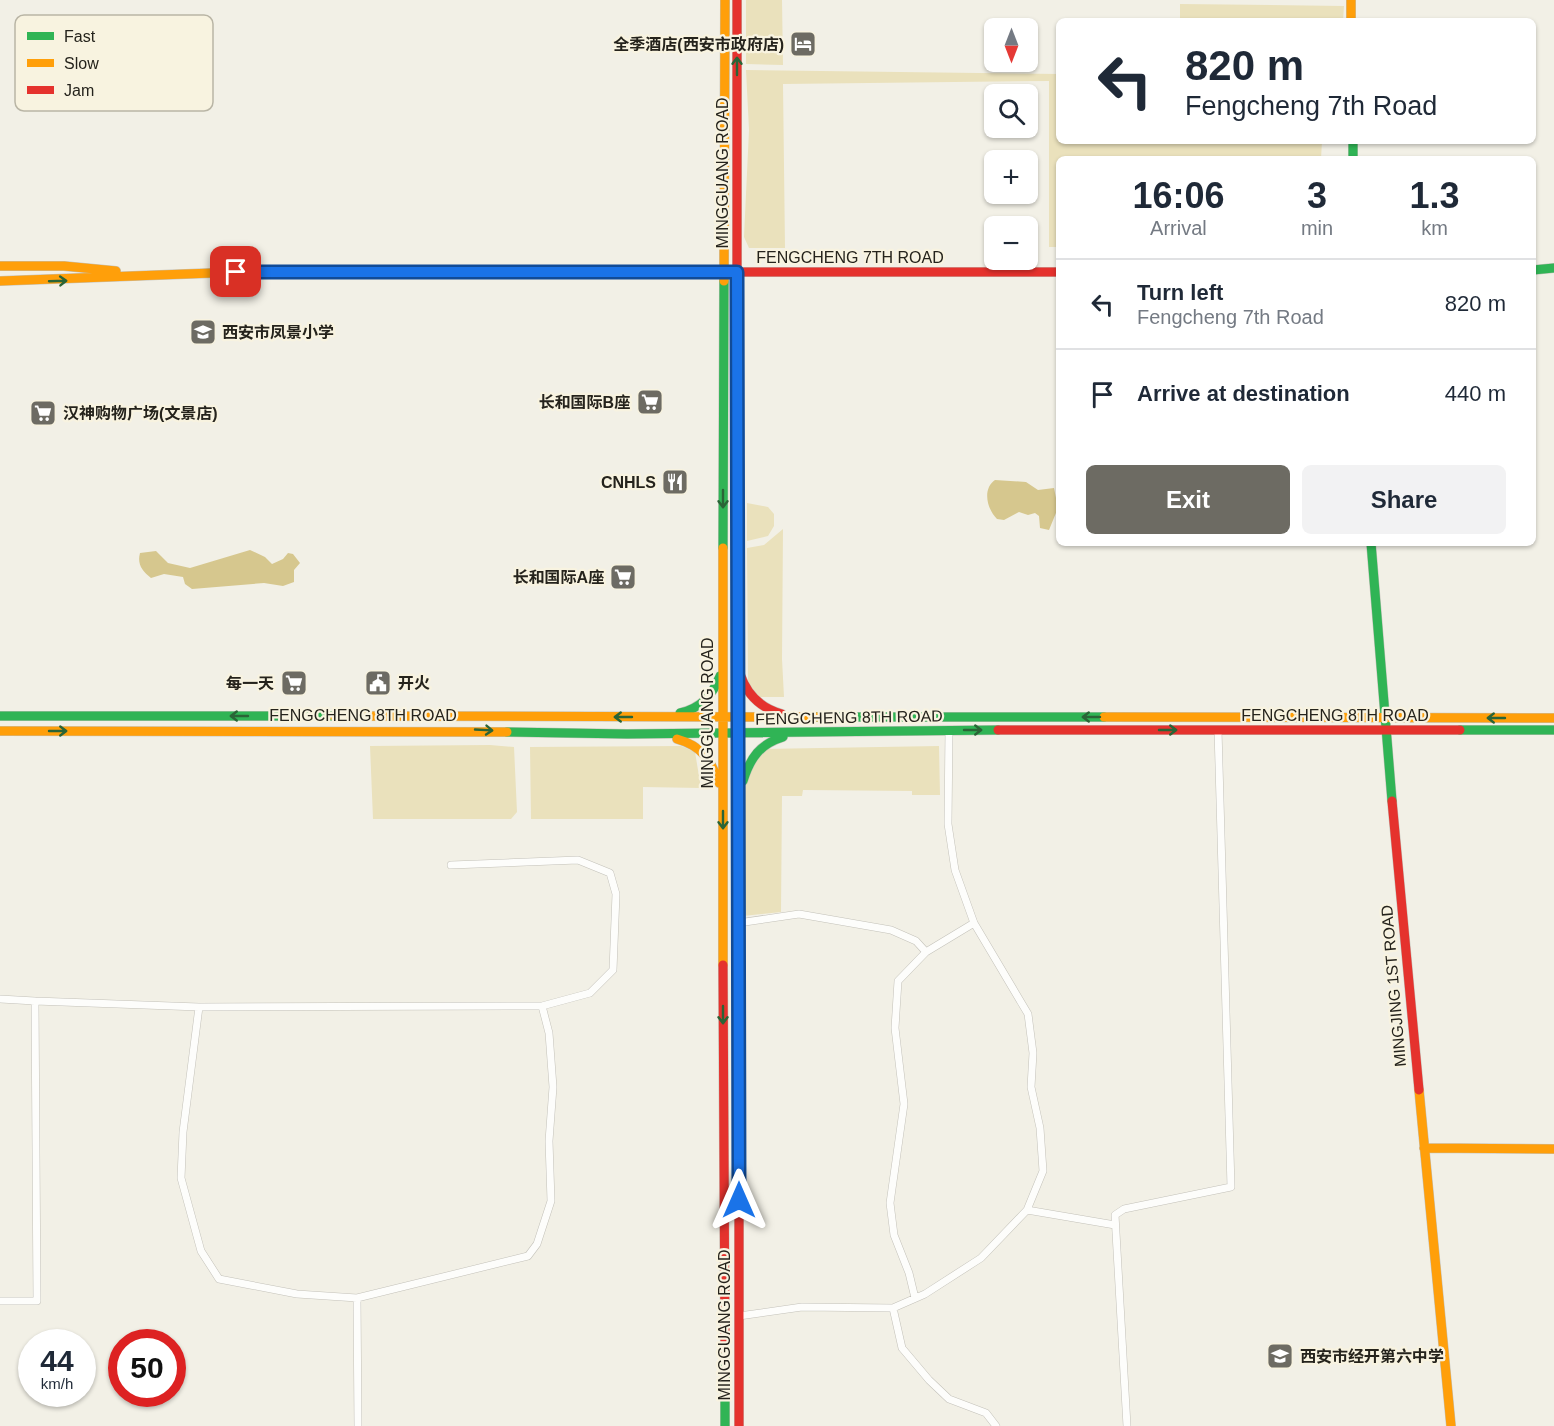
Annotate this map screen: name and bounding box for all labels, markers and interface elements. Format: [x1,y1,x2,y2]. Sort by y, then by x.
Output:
legend [15,15,213,111]
north arrow [984,18,1038,72]
map controls [984,18,1038,270]
text: Fast [64,28,96,45]
hotel icon: 全季酒店(西安市政府店) [788,29,818,59]
place label: 全季酒店(西安市政府店) [613,36,784,53]
icon: left [1086,42,1164,120]
text: 820 m [1185,42,1304,89]
text: Slow [64,55,99,72]
one-way arrow [731,56,743,76]
text: Jam [64,82,94,99]
button: search [984,84,1038,138]
text: Fengcheng 7th Road [1185,91,1437,121]
street label: MINGGUANG ROAD [714,97,731,249]
button: + [984,150,1038,204]
text: 16:06 [1132,175,1224,216]
text: 3 [1307,175,1327,216]
text: 1.3 [1410,175,1460,216]
button: − [984,216,1038,270]
text: Arrival [1150,217,1207,239]
text: min [1301,217,1333,239]
text: km [1421,217,1448,239]
pin [210,246,261,297]
street label: FENGCHENG 7TH ROAD [756,249,944,266]
icon: arrive [219,255,252,288]
one-way arrow [48,275,68,286]
text: Turn left [1137,280,1223,305]
icon: left [1086,288,1119,321]
text: 820 m [1445,291,1506,316]
text: Fengcheng 7th Road [1137,306,1324,328]
school or university icon: 西安市凤景小学 [188,317,218,347]
place label: 西安市凤景小学 [222,324,334,341]
icon: arrive [1086,378,1119,411]
text: Arrive at destination [1137,381,1350,406]
text: 440 m [1445,381,1506,406]
supermarket icon: 长和国际B座 [635,387,665,417]
place label: 长和国际B座 [538,394,630,411]
supermarket icon: 汉神购物广场(文景店) [28,398,58,428]
place label: 汉神购物广场(文景店) [63,404,218,422]
button: Exit [1086,465,1290,534]
button: Share [1302,465,1506,534]
restaurant icon: CNHLS [660,467,690,497]
place label: CNHLS [601,474,656,491]
one-way arrow [718,489,729,509]
supermarket icon: 长和国际A座 [608,562,638,592]
place label: 长和国际A座 [512,569,604,586]
street label: MINGGUANG ROAD [699,637,716,789]
supermarket icon: 每一天 [279,668,309,698]
public building icon: 开火 [363,668,393,698]
place label: 每一天 [226,675,274,692]
place label: 开火 [398,675,430,692]
street label: FENGCHENG 8TH ROAD [269,707,457,724]
street label: FENGCHENG 8TH ROAD [755,707,943,728]
street label: FENGCHENG 8TH ROAD [1241,707,1429,724]
one-way arrow [229,710,249,722]
one-way arrow [613,711,633,723]
one-way arrow [1081,711,1101,723]
one-way arrow [1486,712,1506,724]
one-way arrow [963,724,983,736]
one-way arrow [1158,724,1178,736]
one-way arrow [48,725,68,737]
one-way arrow [474,725,494,736]
one-way arrow [717,810,728,830]
street label: MINGJING 1ST ROAD [1378,904,1409,1068]
one-way arrow [718,1005,729,1025]
position arrow [707,1168,771,1232]
street label: MINGGUANG ROAD [716,1249,733,1401]
speed limit sign: 50 [108,1329,186,1407]
school or university icon: 西安市经开第六中学 [1265,1341,1295,1371]
text: 44 [40,1344,74,1377]
place label: 西安市经开第六中学 [1300,1348,1444,1365]
text: km/h [41,1375,73,1392]

